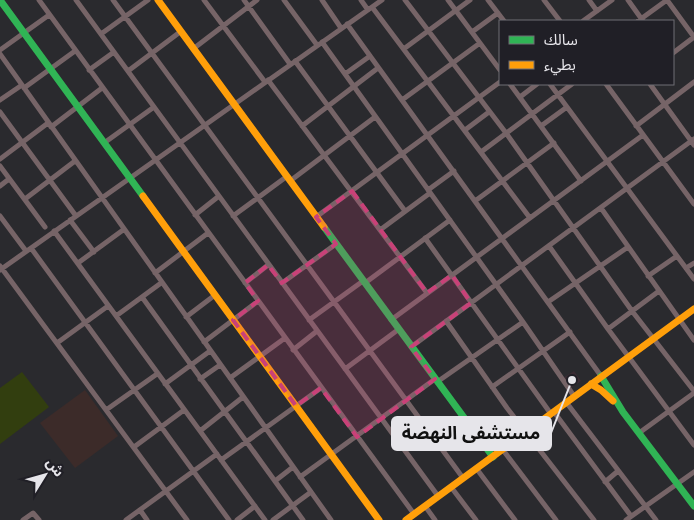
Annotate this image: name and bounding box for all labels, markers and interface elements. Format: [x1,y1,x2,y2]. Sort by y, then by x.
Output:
legend [499,20,674,85]
text: سالك [544,29,578,49]
text: بطيء [544,54,576,76]
callout: مستشفى النهضة [392,417,551,450]
text: مستشفى النهضة [402,420,540,444]
north arrow [20,450,70,500]
text: ش [42,453,69,480]

